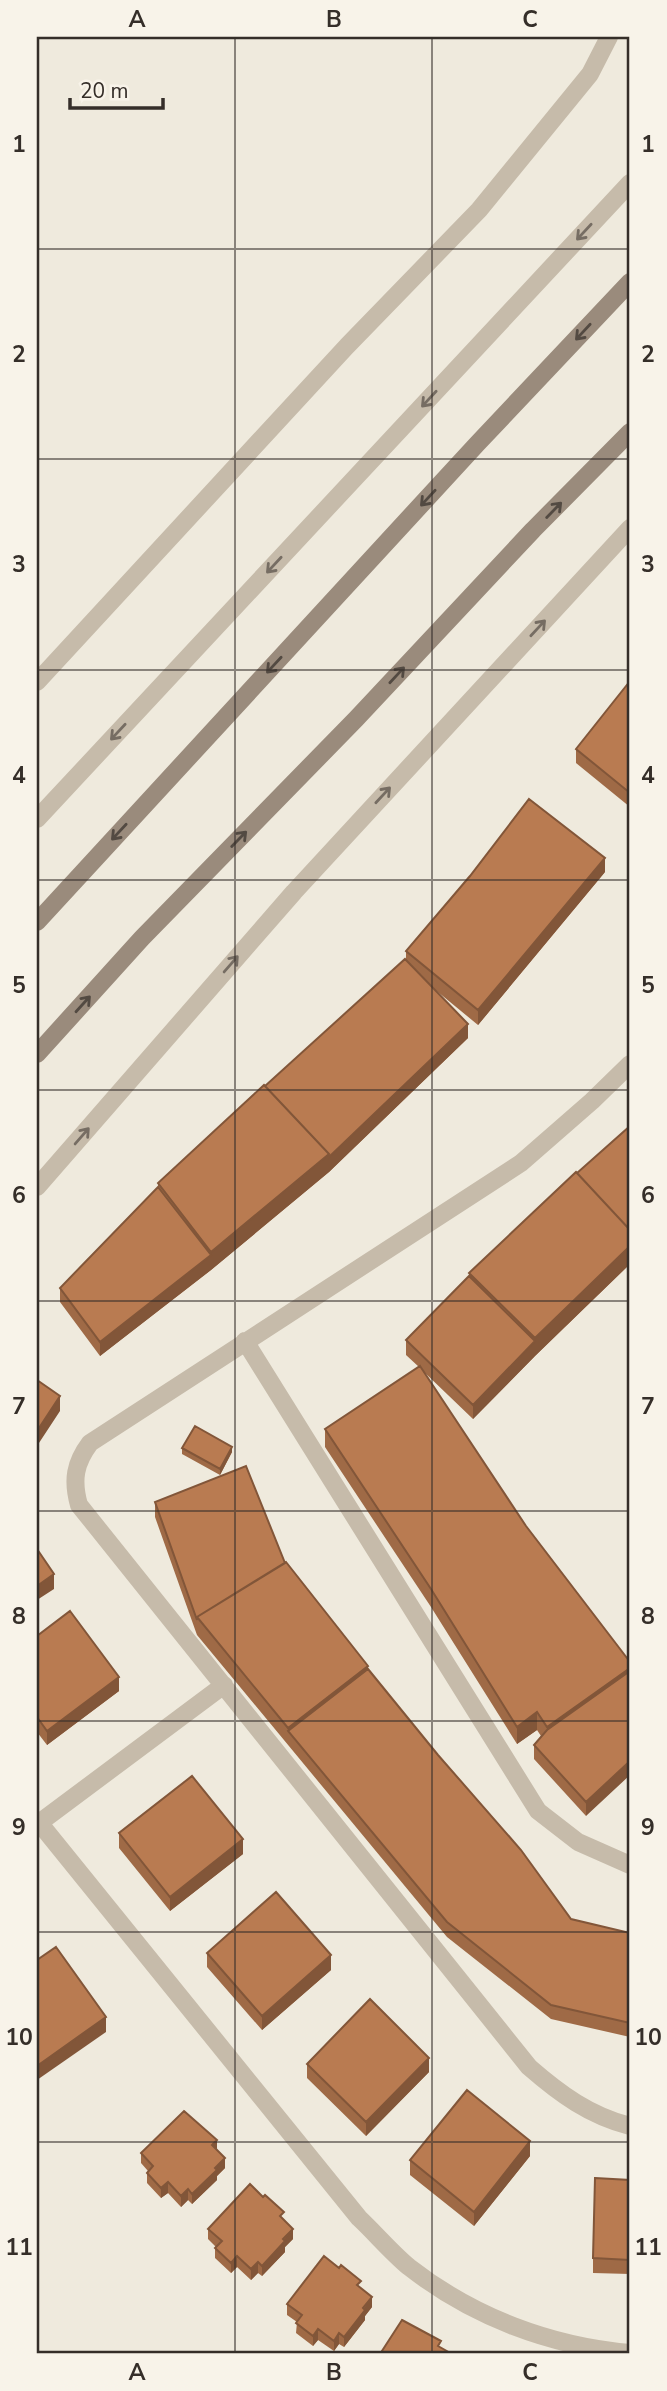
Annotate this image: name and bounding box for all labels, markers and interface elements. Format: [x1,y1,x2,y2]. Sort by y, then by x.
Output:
text: A [128,4,146,35]
text: B [326,4,342,35]
text: C [522,4,538,35]
scale bar [70,66,163,110]
text: 20 m [80,77,129,105]
text: 1 [12,129,26,160]
text: 1 [641,129,655,160]
one-way arrow [575,223,592,240]
one-way arrow [575,323,592,340]
text: 2 [12,339,26,370]
text: 2 [641,339,655,370]
one-way arrow [420,390,437,407]
one-way arrow [420,489,436,507]
one-way arrow [545,502,562,519]
text: 3 [12,549,26,580]
text: 3 [641,549,655,580]
one-way arrow [265,556,282,573]
one-way arrow [529,620,546,637]
one-way arrow [265,656,282,673]
one-way arrow [389,667,406,684]
one-way arrow [110,723,127,740]
text: 4 [12,760,26,791]
text: 4 [641,760,655,791]
one-way arrow [375,787,392,804]
one-way arrow [111,823,128,840]
one-way arrow [231,831,248,848]
one-way arrow [223,956,239,974]
text: 5 [12,970,26,1001]
text: 5 [641,970,655,1001]
one-way arrow [74,996,91,1013]
one-way arrow [74,1127,90,1145]
text: 6 [12,1180,26,1211]
text: 6 [641,1180,655,1211]
text: 7 [12,1391,26,1422]
text: 7 [641,1391,655,1422]
text: 8 [12,1601,26,1632]
text: 8 [641,1601,655,1632]
text: 9 [12,1812,26,1843]
text: 9 [641,1812,655,1843]
text: 10 [5,2022,33,2053]
text: 10 [634,2022,662,2053]
text: 11 [5,2232,33,2263]
text: 11 [634,2232,662,2263]
text: A [128,2357,146,2388]
text: B [326,2357,342,2388]
text: C [522,2357,538,2388]

